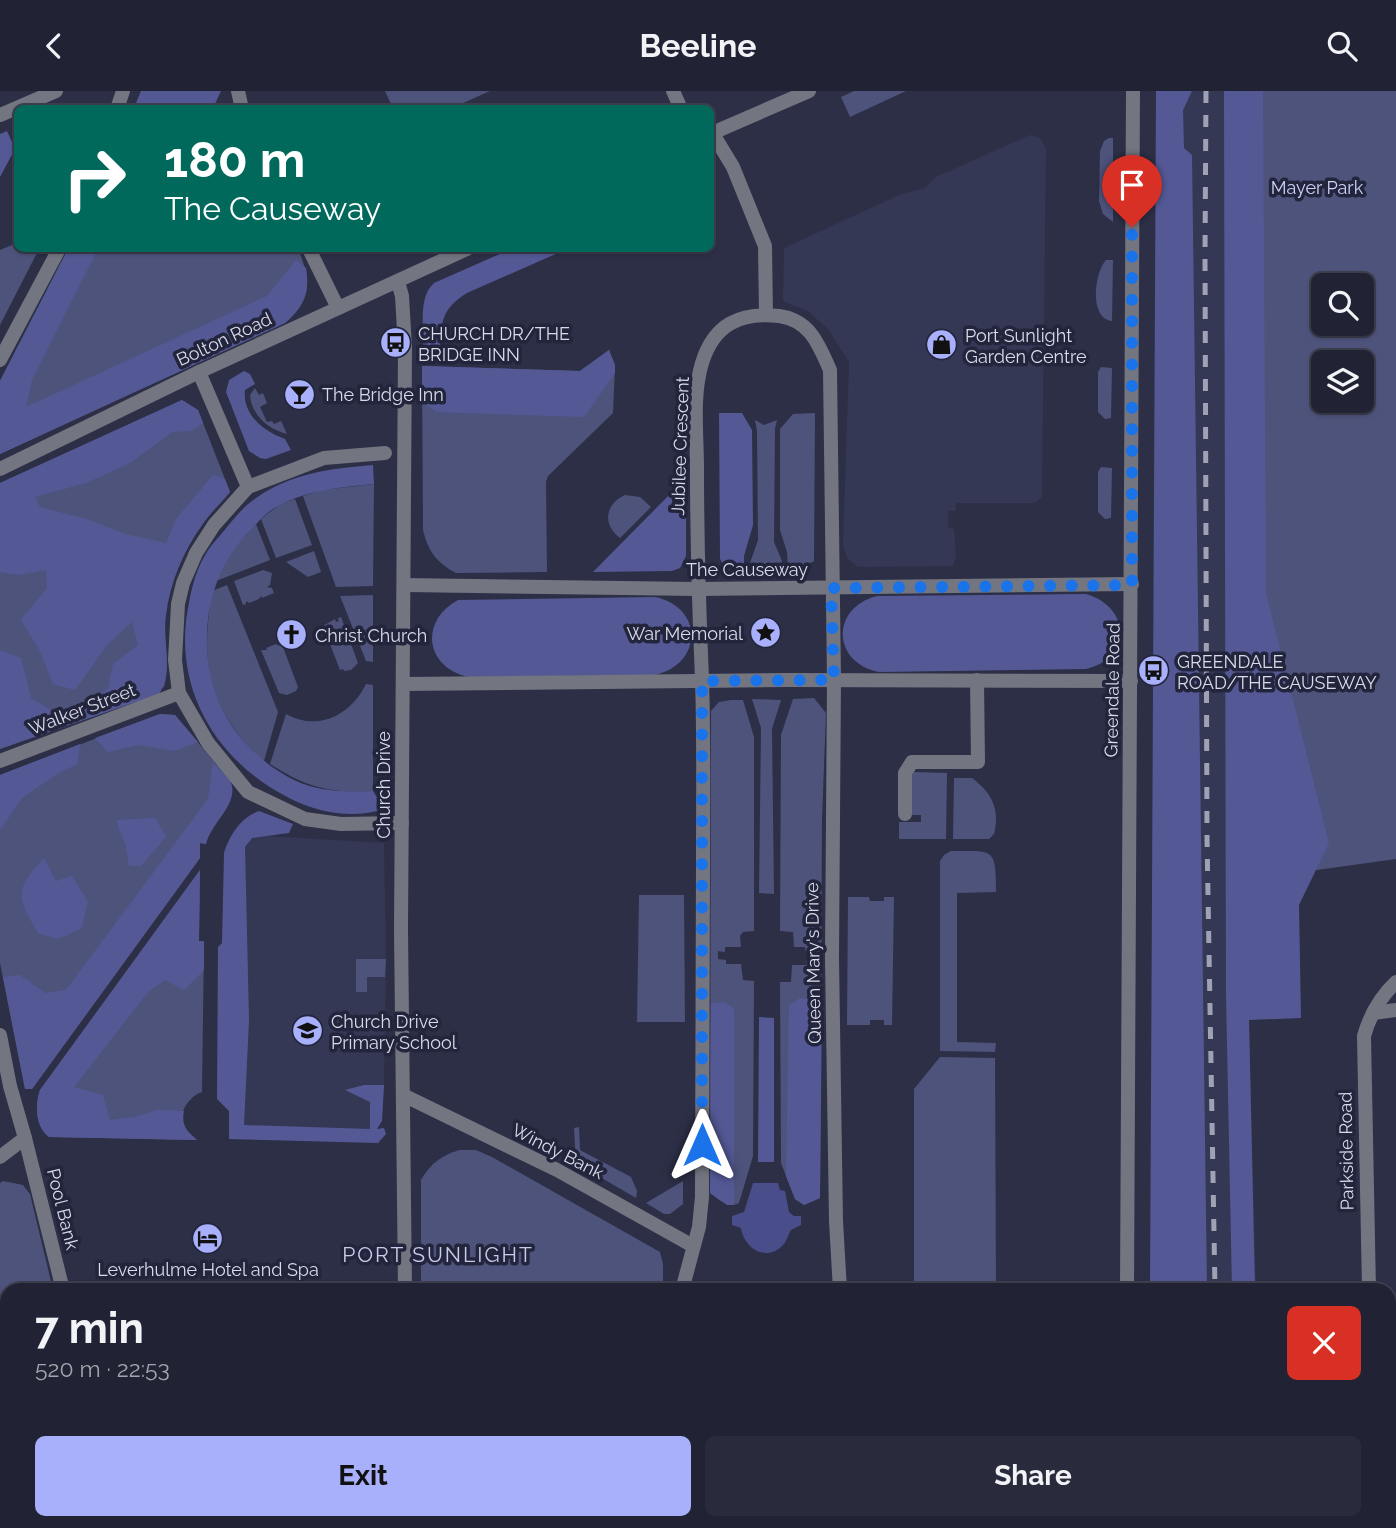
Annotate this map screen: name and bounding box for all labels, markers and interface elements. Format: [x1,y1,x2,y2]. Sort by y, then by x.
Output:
icon: back [35,27,73,65]
text: Beeline [640,27,756,64]
icon: search [1323,27,1361,65]
text: 180 m [164,131,305,188]
icon: right [49,133,140,224]
pin [1102,155,1162,227]
icon: arrive [1113,166,1151,204]
park label: Mayer Park [1271,177,1364,198]
text: The Causeway [164,190,381,227]
map controls [1311,273,1374,413]
button: search [1311,273,1374,336]
street label: Bolton Road [173,308,275,370]
place label: CHURCH DR/THE BRIDGE INN [418,323,570,365]
place label: Port Sunlight Garden Centre [965,325,1087,367]
bus stop icon: CHURCH DR/THE BRIDGE INN [378,326,412,360]
shop icon: Port Sunlight Garden Centre [925,328,959,362]
button: layers [1311,350,1374,413]
street label: Jubilee Crescent [667,376,693,516]
bar icon: The Bridge Inn [282,377,316,411]
place label: The Bridge Inn [322,384,444,405]
street label: The Causeway [686,559,808,580]
place icon: War Memorial [749,616,783,650]
church icon: Christ Church [275,618,309,652]
street label: Greendale Road [1100,622,1124,758]
place label: War Memorial [626,623,743,644]
place label: Christ Church [315,625,427,646]
place label: GREENDALE ROAD/THE CAUSEWAY [1177,651,1377,693]
bus stop icon: GREENDALE ROAD/THE CAUSEWAY [1137,654,1171,688]
street label: Walker Street [26,679,138,739]
street label: Church Drive [373,731,394,839]
street label: Queen Mary's Drive [801,882,825,1044]
place label: Church Drive Primary School [331,1011,457,1053]
school or university icon: Church Drive Primary School [291,1014,325,1048]
street label: Parkside Road [1334,1091,1358,1211]
position arrow [665,1108,739,1182]
street label: Windy Bank [509,1119,608,1183]
street label: Pool Bank [43,1166,83,1252]
hotel icon: Leverhulme Hotel and Spa [191,1221,225,1255]
district label: PORT SUNLIGHT [342,1242,534,1267]
place label: Leverhulme Hotel and Spa [97,1259,319,1280]
text: 7 min [35,1304,144,1353]
button: close [1287,1306,1361,1380]
text: 520 m · 22:53 [35,1355,170,1382]
button: Exit [35,1436,691,1516]
button: Share [705,1436,1361,1516]

